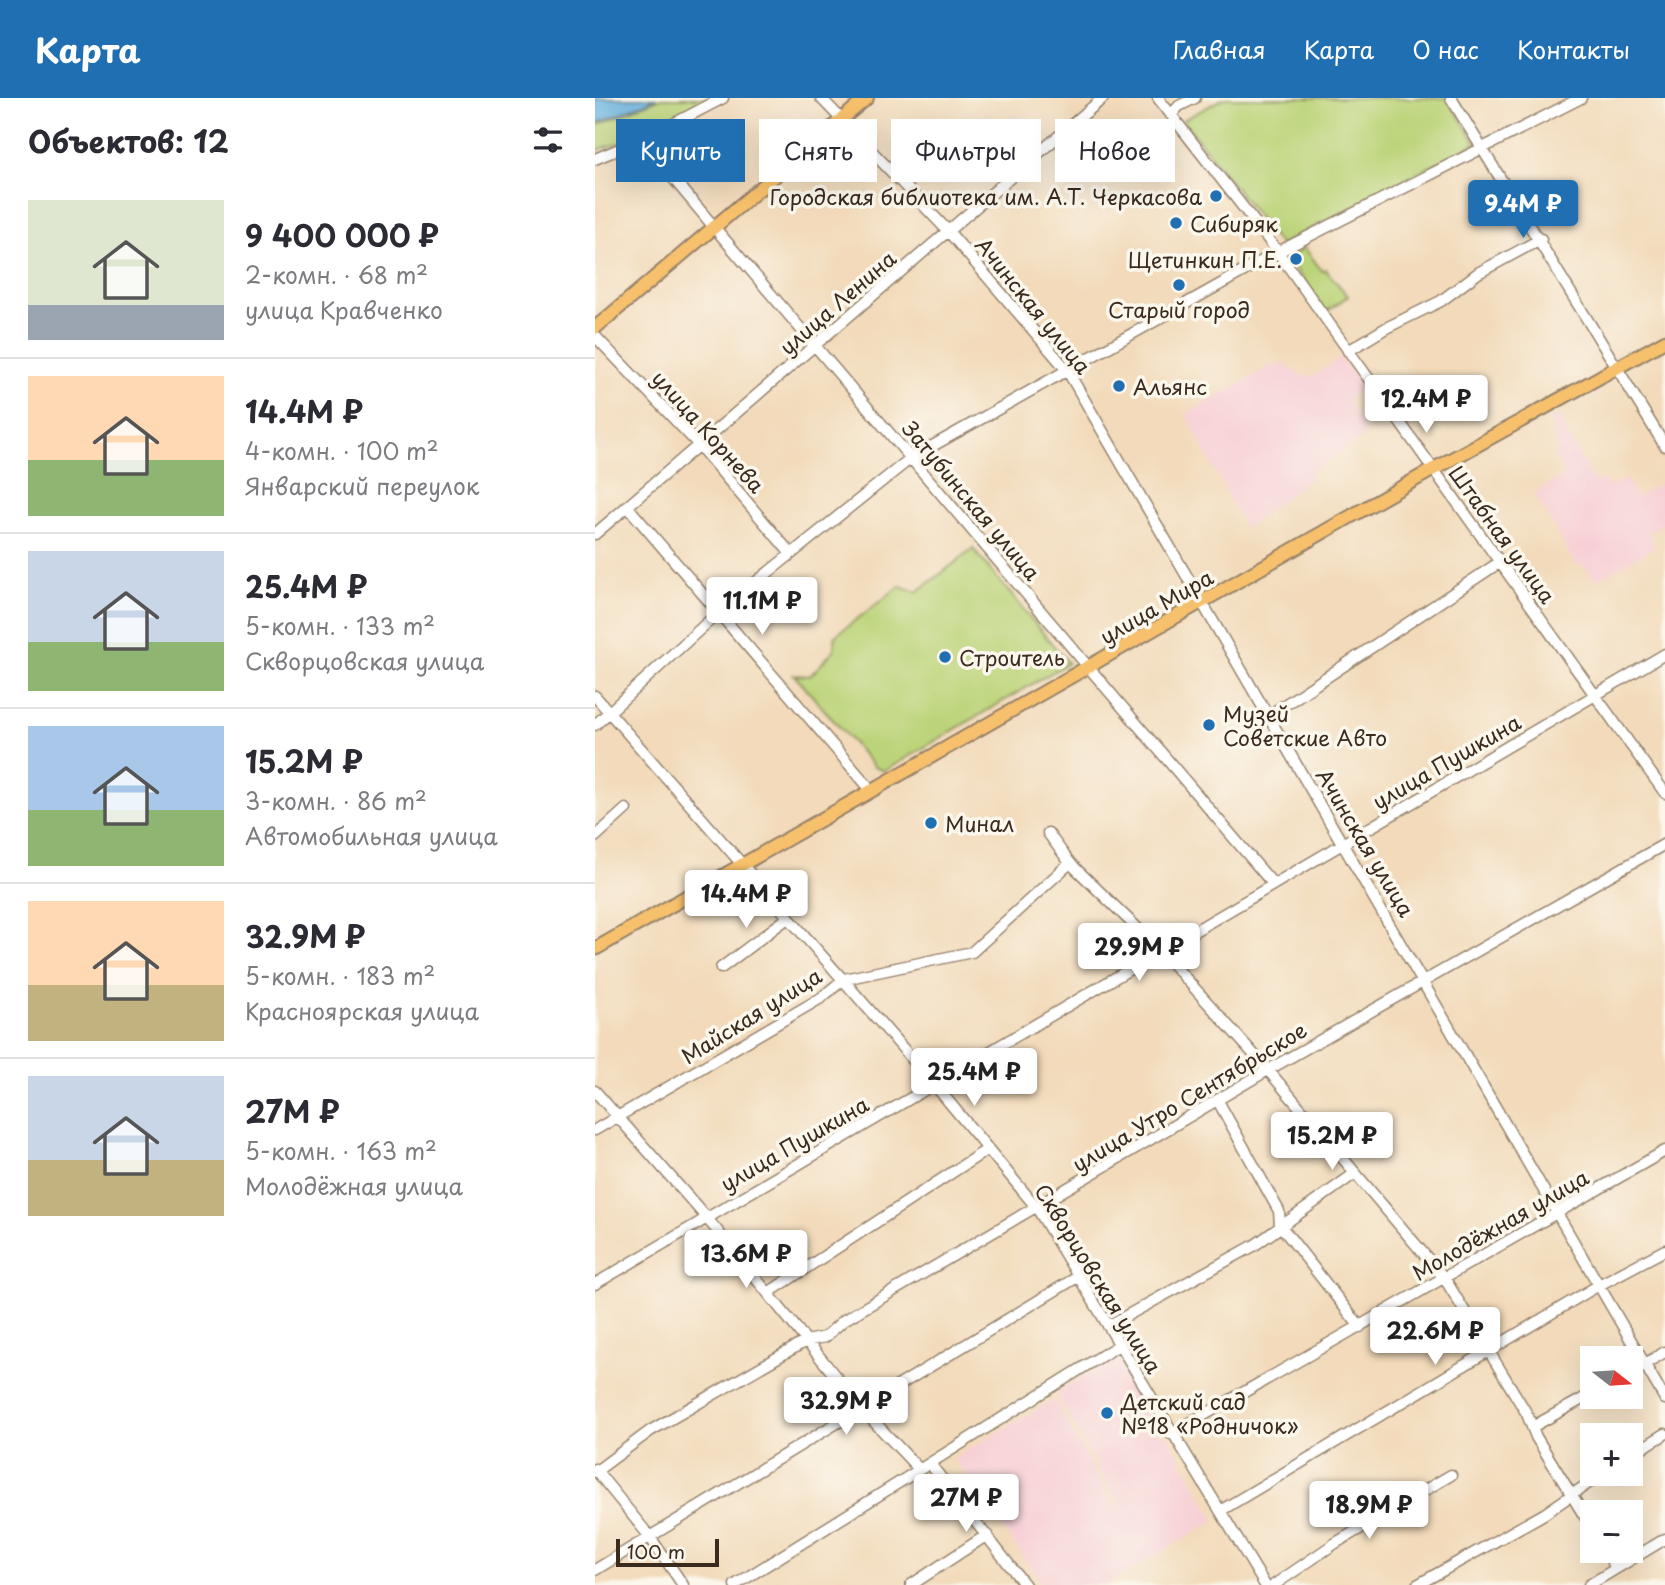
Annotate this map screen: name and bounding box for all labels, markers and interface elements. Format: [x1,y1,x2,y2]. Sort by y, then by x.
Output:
text: Карта [35,24,141,74]
text: Главная [1173,31,1266,67]
text: Карта [1304,31,1374,67]
text: О нас [1412,31,1479,67]
text: Контакты [1517,31,1630,67]
text: Объектов: 12 [28,118,229,163]
chip: Купить [616,119,745,182]
chip: Снять [759,119,877,182]
chip: Фильтры [891,119,1041,182]
chip: Новое [1055,119,1175,182]
icon: filters [529,121,567,159]
place label: Городская библиотека им. А.Т. Черкасова [770,180,1202,212]
pin: 9.4M ₽ [1466,180,1580,240]
text: 9.4M ₽ [1484,185,1562,220]
marker: Городская библиотека им. А.Т. Черкасова [1208,188,1224,204]
place label: Сибиряк [1190,207,1279,239]
text: 9 400 000 ₽ [245,212,439,257]
marker: Сибиряк [1168,215,1184,231]
icon: home [84,228,168,312]
street label: Ачинская улица [969,230,1100,381]
street label: улица Ленина [772,242,903,362]
place label: Щетинкин П.Е. [1128,243,1282,275]
marker: Щетинкин П.Е. [1288,251,1304,267]
text: 2-комн. · 68 m² [245,257,428,292]
marker: Старый город [1171,277,1187,293]
text: улица Кравченко [245,292,443,327]
place label: Старый город [1108,293,1250,325]
street label: улица Корнева [645,362,773,500]
place label: Альянс [1133,370,1207,402]
pin: 12.4M ₽ [1361,376,1491,435]
marker: Альянс [1111,378,1127,394]
text: 12.4M ₽ [1381,380,1471,415]
text: 14.4M ₽ [245,388,363,433]
icon: home [84,404,168,488]
street label: Затубинская улица [895,413,1049,587]
text: 4-комн. · 100 m² [245,433,439,468]
street label: Штабная улица [1442,458,1565,610]
text: Январский переулок [245,468,480,503]
street label: улица Мира [1093,560,1219,651]
text: 25.4M ₽ [245,563,367,608]
pin: 11.1M ₽ [697,578,827,637]
icon: home [84,579,168,663]
text: 11.1M ₽ [722,582,802,617]
text: 5-комн. · 133 m² [245,608,435,643]
place label: Строитель [959,641,1065,673]
text: Скворцовская улица [245,643,484,678]
marker: Строитель [937,649,953,665]
place label: Музей Советские Авто [1223,697,1387,753]
street label: улица Пушкина [1366,705,1527,817]
marker: Музей Советские Авто [1201,717,1217,733]
text: 15.2M ₽ [245,738,363,783]
icon: home [84,754,168,838]
street label: Ачинская улица [1309,762,1423,923]
text: 3-комн. · 86 m² [245,783,427,818]
place label: Минал [945,807,1014,839]
marker: Минал [923,815,939,831]
text: Автомобильная улица [245,818,498,853]
pin: 14.4M ₽ [681,870,811,930]
text: 14.4M ₽ [701,875,791,910]
text: 32.9M ₽ [245,913,365,958]
pin: 29.9M ₽ [1074,924,1204,983]
text: 29.9M ₽ [1094,928,1184,963]
icon: home [84,929,168,1013]
text: 5-комн. · 183 m² [245,958,435,993]
street label: Майская улица [675,959,828,1071]
text: Красноярская улица [245,993,479,1028]
street label: улица Утро Сентябрьское [1065,1013,1313,1179]
pin: 25.4M ₽ [909,1048,1039,1108]
text: 25.4M ₽ [927,1053,1021,1088]
street label: улица Пушкина [714,1087,875,1199]
text: 27M ₽ [245,1088,340,1133]
icon: home [84,1104,168,1188]
pin: 15.2M ₽ [1267,1112,1397,1172]
text: 15.2M ₽ [1287,1117,1377,1152]
text: 5-комн. · 163 m² [245,1133,437,1168]
street label: Молодёжная улица [1406,1160,1595,1288]
text: Молодёжная улица [245,1168,463,1203]
street label: Скворцовская улица [1028,1177,1171,1380]
pin: 13.6M ₽ [681,1230,811,1290]
text: 13.6M ₽ [700,1235,792,1270]
pin: 22.6M ₽ [1370,1308,1500,1367]
text: 22.6M ₽ [1386,1312,1484,1347]
north arrow [1580,1346,1643,1409]
map controls [1580,1346,1643,1563]
pin: 32.9M ₽ [781,1378,911,1437]
text: 32.9M ₽ [800,1382,892,1417]
place label: Детский сад №18 «Родничок» [1120,1385,1299,1441]
marker: Детский сад №18 «Родничок» [1099,1405,1115,1421]
button: + [1580,1423,1643,1486]
pin: 27M ₽ [917,1474,1015,1534]
text: 27M ₽ [930,1479,1002,1514]
pin: 18.9M ₽ [1304,1482,1434,1541]
text: 18.9M ₽ [1325,1486,1413,1521]
button: − [1580,1500,1643,1563]
scale bar [616,1536,719,1568]
text: 100 m [627,1537,685,1565]

